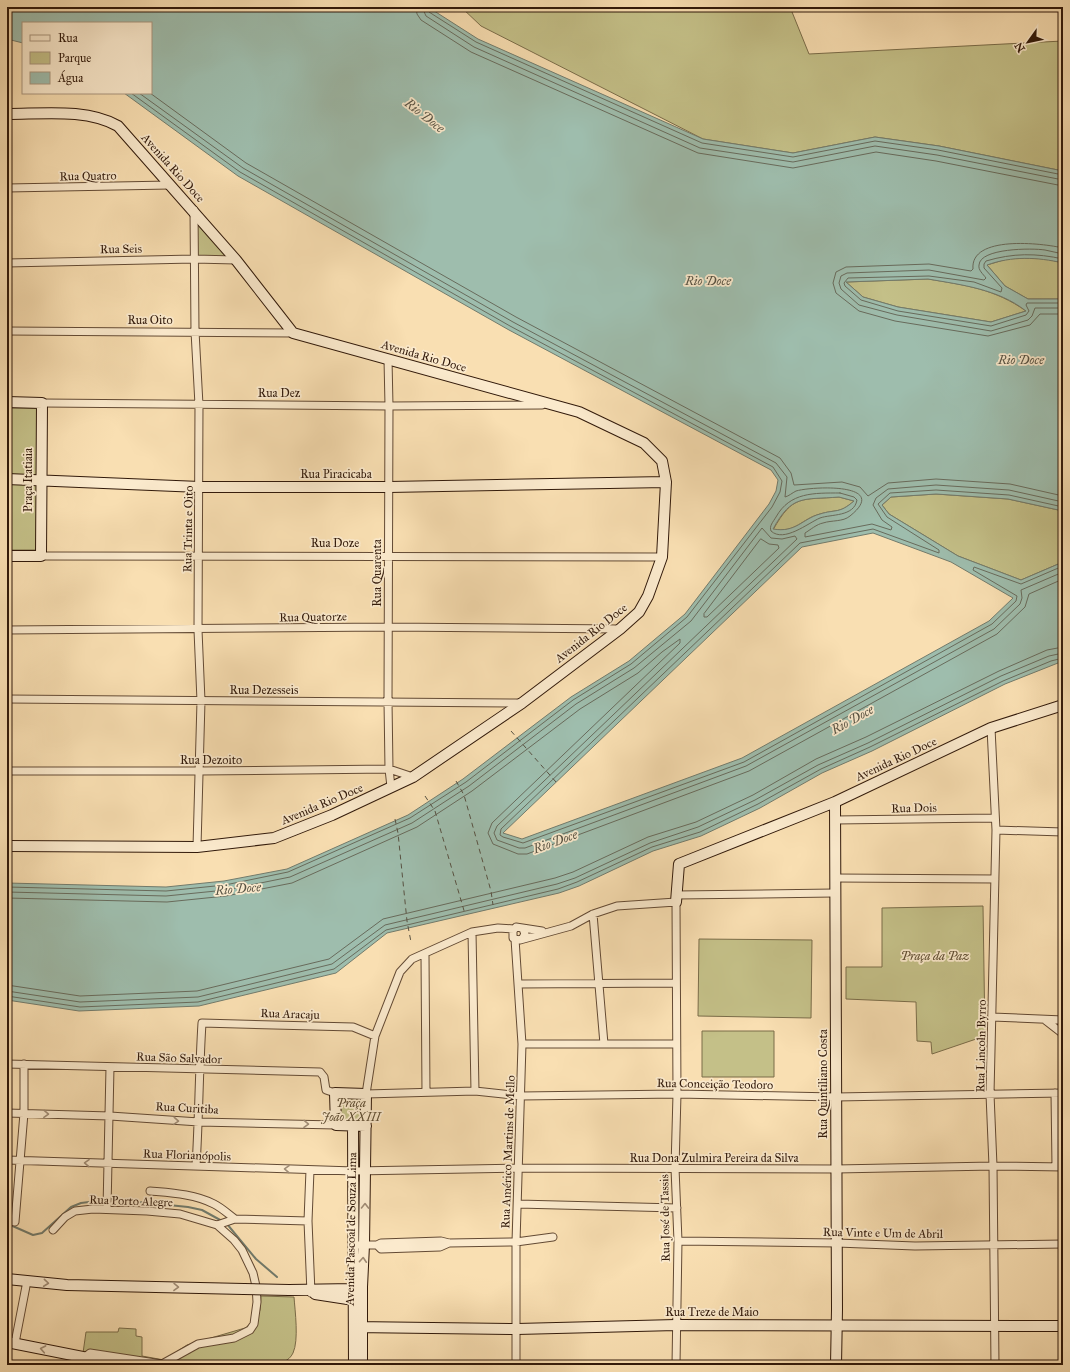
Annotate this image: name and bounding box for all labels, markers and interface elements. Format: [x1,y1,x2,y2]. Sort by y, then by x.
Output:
legend [22,22,152,94]
north arrow [1008,22,1048,62]
text: Rua [58,31,79,45]
text: N [1012,39,1028,55]
text: Parque [58,51,91,66]
text: Água [57,70,84,86]
water label: Rio Doce [401,95,448,137]
street label: Avenida Rio Doce [138,130,208,205]
street label: Rua Quatro [59,169,117,183]
street label: Rua Seis [100,242,142,256]
water label: Rio Doce [684,273,732,289]
street label: Rua Oito [127,313,173,327]
street label: Avenida Rio Doce [379,337,468,375]
water label: Rio Doce [997,352,1045,368]
street label: Rua Dez [258,386,301,400]
street label: Praça Itatiaia [21,447,35,512]
street label: Rua Piracicaba [300,467,373,481]
street label: Rua Trinta e Oito [180,485,196,573]
street label: Rua Doze [311,536,359,550]
street label: Rua Quarenta [370,538,384,607]
street label: Avenida Rio Doce [551,600,630,666]
street label: Rua Quatorze [279,609,347,625]
street label: Rua Dezesseis [230,683,298,697]
water label: Rio Doce [828,701,878,739]
street label: Avenida Rio Doce [852,734,939,784]
street label: Rua Dezoito [180,753,242,767]
street label: Avenida Rio Doce [278,780,365,828]
street label: Rua Dois [891,801,937,815]
water label: Rio Doce [530,826,581,858]
water label: Rio Doce [213,879,263,899]
park label: Praça da Paz [901,949,969,963]
street label: Rua Lincoln Byrro [973,999,989,1093]
street label: Rua Aracaju [260,1006,321,1022]
street label: Rua Quintiliano Costa [816,1028,830,1139]
street label: Rua São Salvador [136,1050,223,1067]
street label: Rua Américo Martins de Mello [498,1075,518,1229]
street label: Rua Conceição Teodoro [657,1076,773,1092]
park label: Praça João XXIII [320,1096,383,1124]
street label: Rua Curitiba [155,1099,220,1117]
one-way arrow [43,1109,49,1118]
one-way arrow [173,1116,179,1125]
one-way arrow [303,1120,309,1128]
street label: Rua Florianópolis [143,1146,231,1164]
street label: Avenida Pascoal de Souza Lima [343,1151,359,1307]
street label: Rua Dona Zulmira Pereira da Silva [629,1151,799,1165]
one-way arrow [84,1159,90,1167]
one-way arrow [284,1165,290,1173]
street label: Rua José de Tassis [657,1174,674,1262]
street label: Rua Porto Alegre [89,1193,173,1210]
one-way arrow [361,1203,369,1209]
street label: Rua Vinte e Um de Abril [823,1225,944,1241]
one-way arrow [359,1257,368,1263]
one-way arrow [43,1279,49,1288]
one-way arrow [173,1283,179,1291]
street label: Rua Treze de Maio [665,1305,759,1319]
one-way arrow [40,1345,46,1354]

